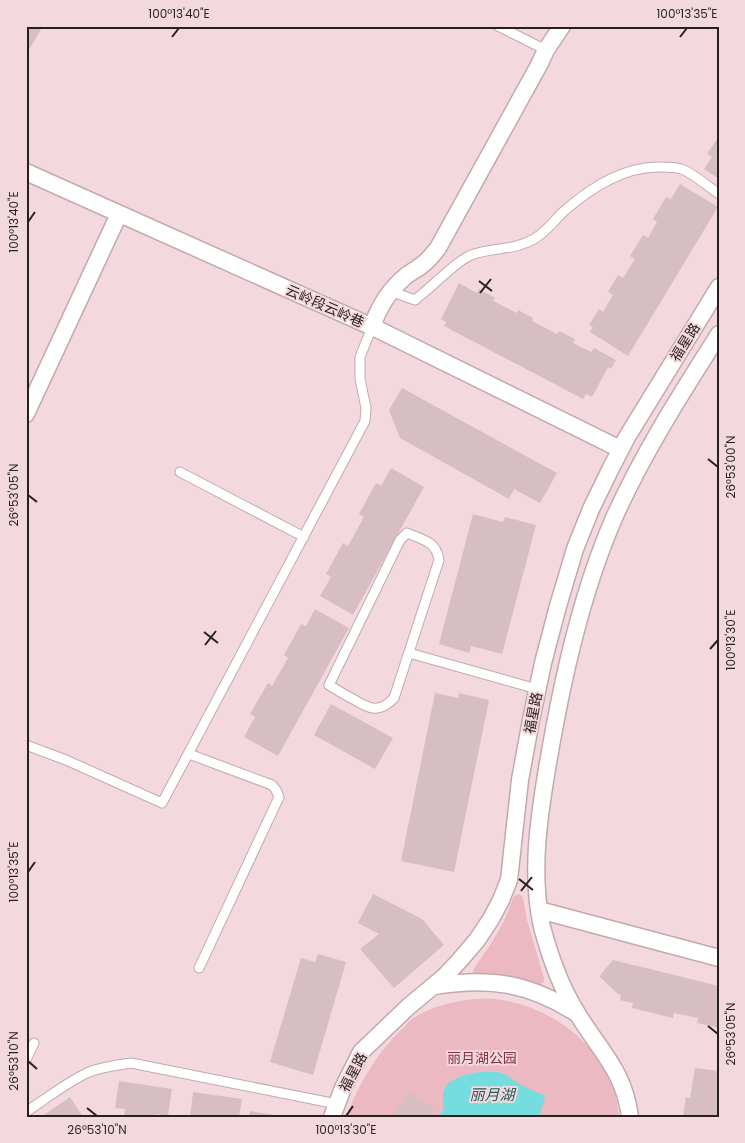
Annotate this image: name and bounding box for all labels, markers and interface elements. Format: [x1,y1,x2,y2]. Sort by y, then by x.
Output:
text: 100°13'40"E [148,5,210,22]
text: 100°13'35"E [657,5,717,22]
text: 100°13'40"E [5,191,22,253]
street label: 云岭段云岭巷 [283,280,367,332]
street label: 福星路 [665,319,705,365]
text: 26°53'00"N [722,436,739,498]
text: 26°53'05"N [5,464,22,526]
text: 100°13'30"E [722,610,739,670]
street label: 福星路 [519,690,547,736]
text: 100°13'35"E [5,842,22,902]
text: 26°53'05"N [722,1003,739,1065]
text: 26°53'10"N [5,1031,22,1091]
park label: 丽月湖公园 [447,1048,517,1068]
street label: 福星路 [334,1049,372,1095]
water label: 丽月湖 [469,1084,516,1105]
text: 26°53'10"N [67,1121,127,1138]
text: 100°13'30"E [316,1121,376,1138]

